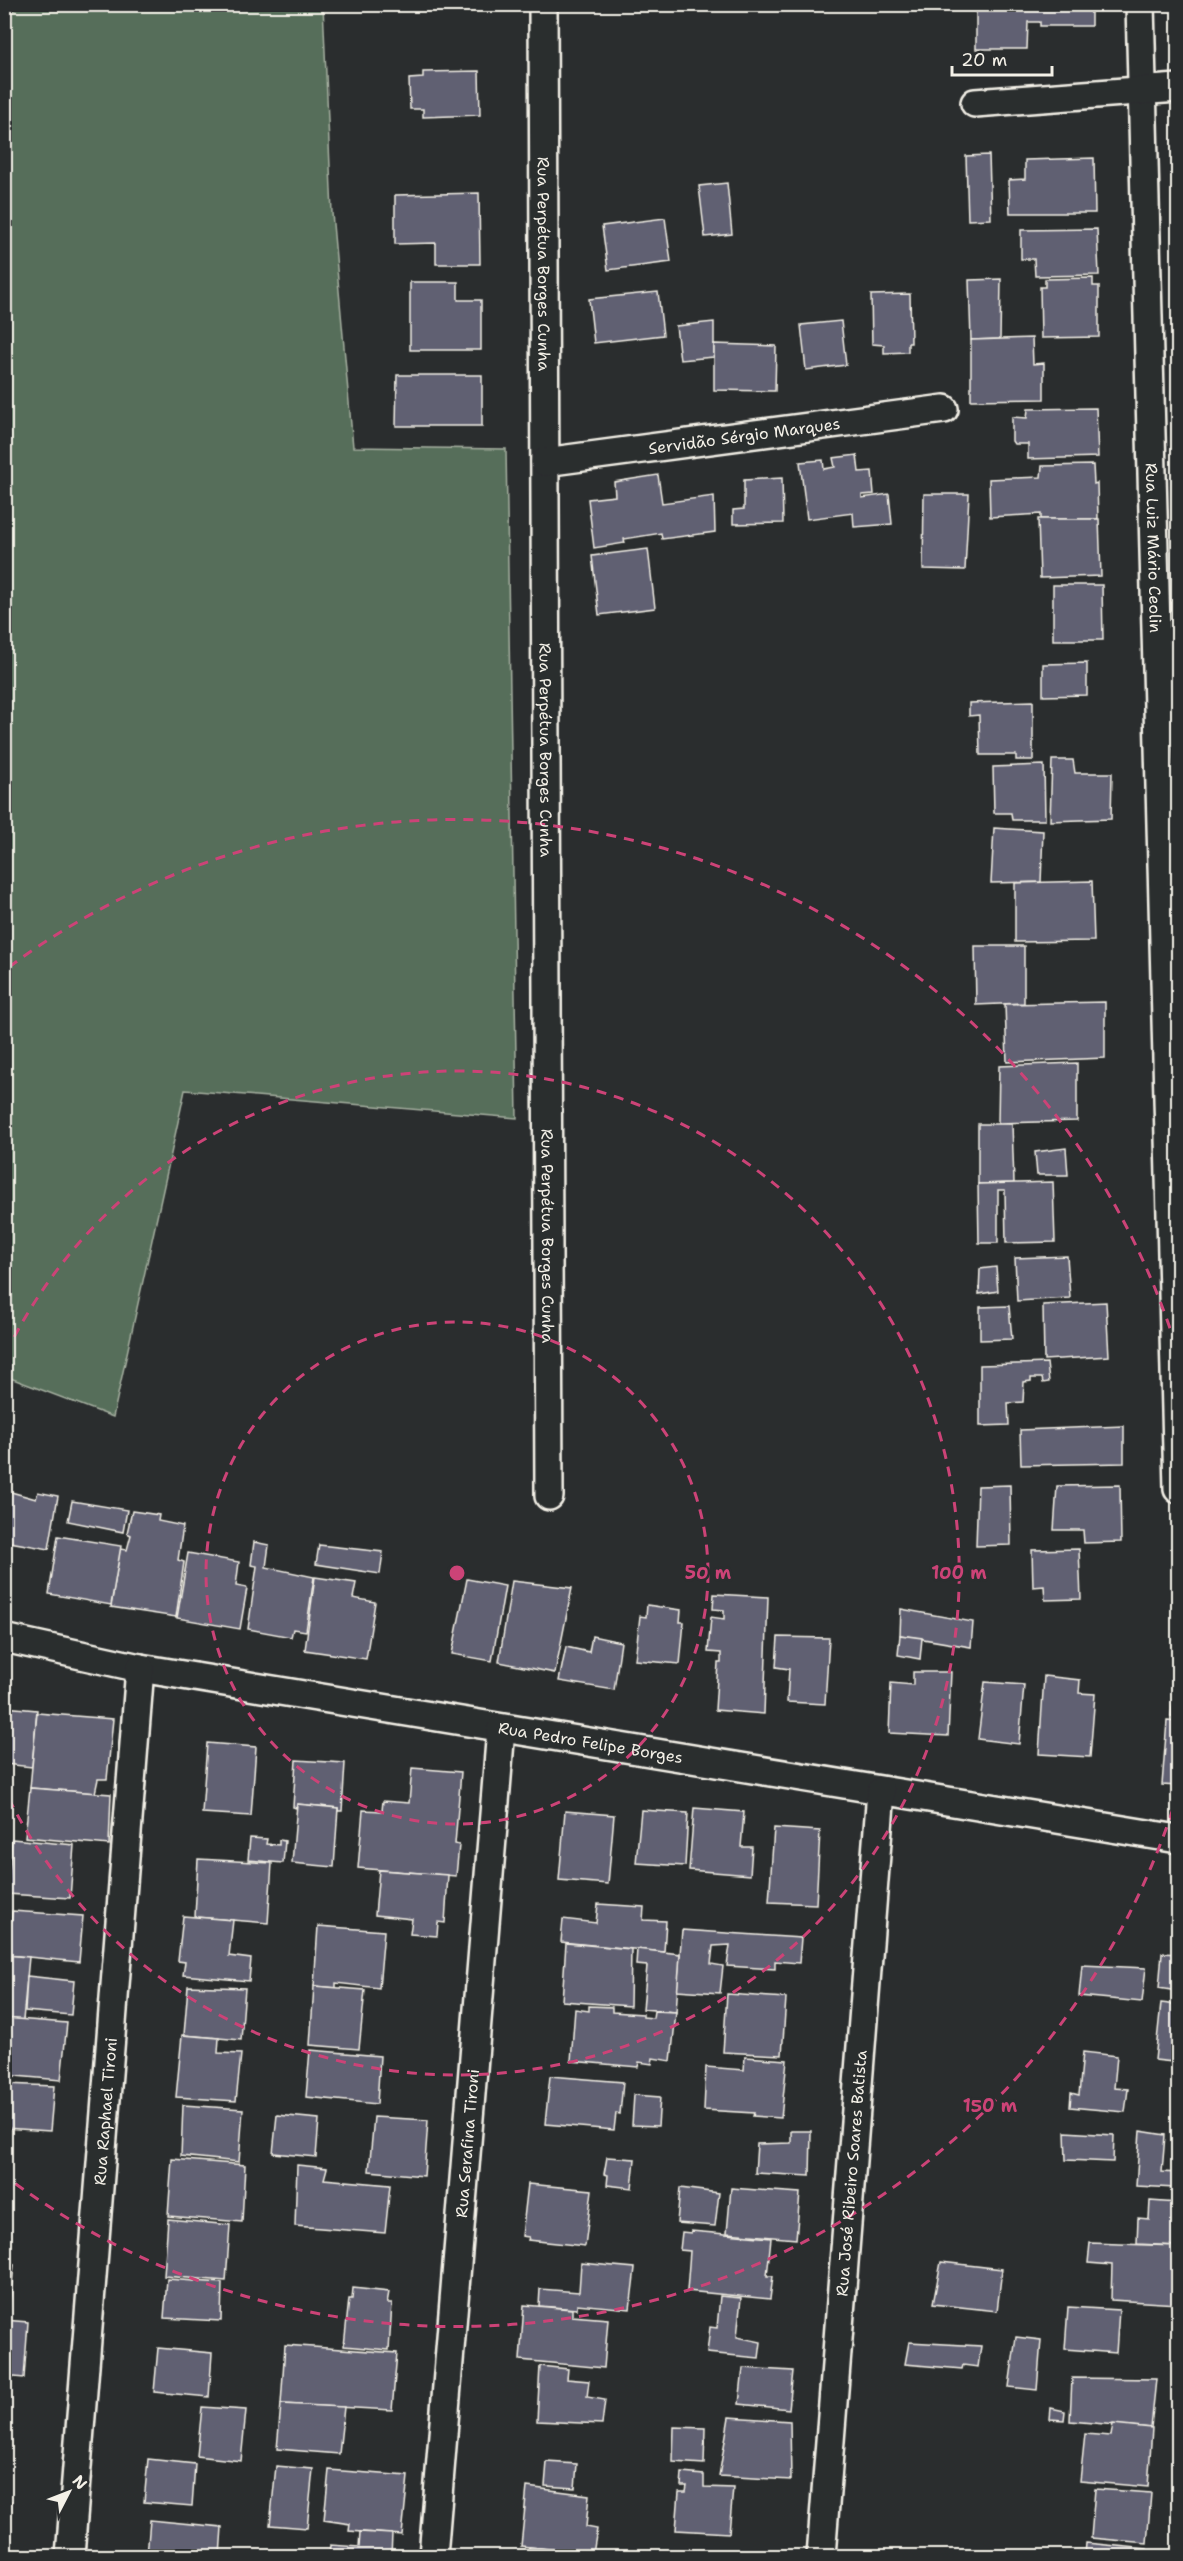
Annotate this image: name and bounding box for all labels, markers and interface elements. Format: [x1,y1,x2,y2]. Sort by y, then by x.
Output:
scale bar [952,39,1052,77]
text: 20 m [961,48,1007,72]
street label: Rua Perpétua Borges Cunha [533,157,555,371]
street label: Servidão Sérgio Marques [647,412,841,459]
street label: Rua Luiz Mário Ceolin [1141,463,1167,633]
street label: Rua Perpétua Borges Cunha [535,643,557,857]
street label: Rua Perpétua Borges Cunha [537,1129,559,1343]
text: 50 m [685,1561,732,1585]
text: 100 m [931,1561,987,1585]
centre of rings [447,1563,467,1583]
street label: Rua Pedro Felipe Borges [497,1717,685,1768]
street label: Rua Raphael Tironi [89,2037,121,2186]
street label: Rua José Ribeiro Soares Batista [831,2049,871,2297]
street label: Rua Serafina Tironi [450,2068,484,2219]
text: 150 m [963,2094,1018,2118]
north arrow [39,2462,99,2522]
text: N [68,2471,92,2494]

